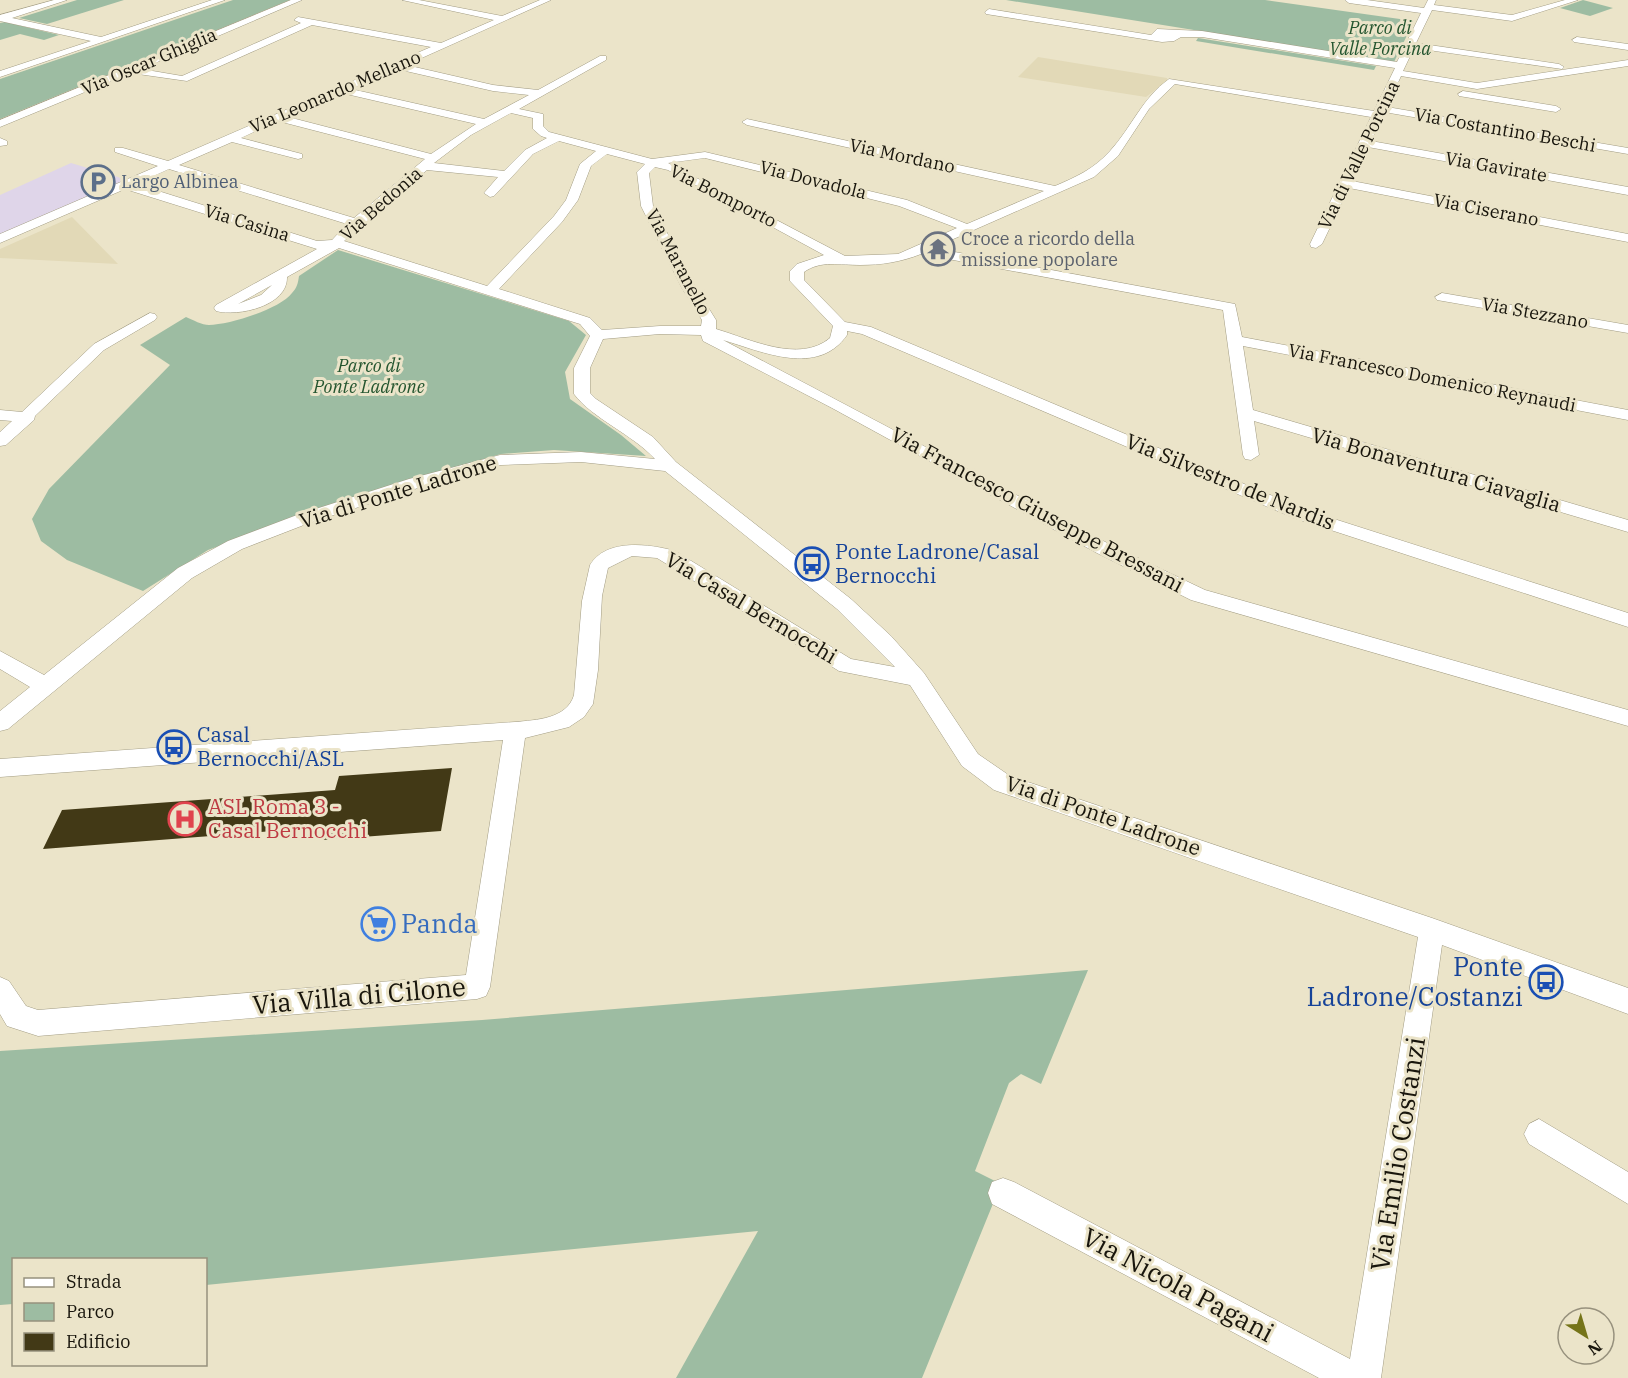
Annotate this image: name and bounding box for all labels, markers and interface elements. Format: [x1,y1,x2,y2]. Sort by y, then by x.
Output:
park label: Parco di Valle Porcina [1329,16,1431,60]
street label: Via Oscar Ghiglia [78,23,220,100]
street label: Via Leonardo Mellano [246,45,424,138]
street label: Via di Valle Porcina [1313,77,1405,233]
street label: Via Costantino Beschi [1413,102,1598,157]
street label: Via Mordano [847,133,957,178]
street label: Via Gavirate [1443,146,1549,187]
street label: Via Dovadola [757,155,869,204]
street label: Via Bomporto [666,159,780,232]
street label: Via Bedonia [335,162,427,246]
parking icon: Largo Albinea [80,164,116,200]
place label: Largo Albinea [121,170,239,193]
street label: Via Ciserano [1432,188,1541,231]
street label: Via Casina [202,199,293,246]
street label: Via Maranello [641,205,716,319]
place label: Croce a ricordo della missione popolare [961,227,1135,271]
temple icon: Croce a ricordo della missione popolare [920,231,956,267]
street label: Via Stezzano [1480,292,1590,333]
street label: Via Francesco Domenico Reynaudi [1286,338,1578,417]
park label: Parco di Ponte Ladrone [312,354,425,398]
street label: Via Francesco Giuseppe Bressani [886,420,1189,598]
street label: Via Bonaventura Ciavaglia [1308,420,1564,518]
street label: Via Silvestro de Nardis [1122,426,1339,536]
street label: Via di Ponte Ladrone [296,448,500,534]
place label: Ponte Ladrone/Casal Bernocchi [835,537,1039,589]
street label: Via Casal Bernocchi [661,545,843,669]
bus stop icon: Ponte Ladrone/Casal Bernocchi [794,546,830,582]
place label: Casal Bernocchi/ASL [197,720,344,772]
bus stop icon: Casal Bernocchi/ASL [156,729,192,765]
street label: Via di Ponte Ladrone [1002,768,1205,862]
place label: ASL Roma 3 - Casal Bernocchi [208,792,367,844]
hospital icon: ASL Roma 3 - Casal Bernocchi [167,801,203,837]
supermarket icon: Panda [360,906,396,942]
place label: Panda [401,906,478,940]
place label: Ponte Ladrone/Costanzi [1306,949,1523,1013]
bus stop icon: Ponte Ladrone/Costanzi [1528,964,1564,1000]
street label: Via Villa di Cilone [251,969,467,1021]
street label: Via Emilio Costanzi [1362,1034,1432,1273]
street label: Via Nicola Pagani [1077,1219,1280,1349]
legend [12,1258,207,1366]
text: Strada [66,1270,122,1293]
text: Parco [66,1300,114,1323]
north arrow [1556,1306,1616,1366]
text: Edificio [66,1330,130,1353]
text: N [1584,1336,1606,1360]

